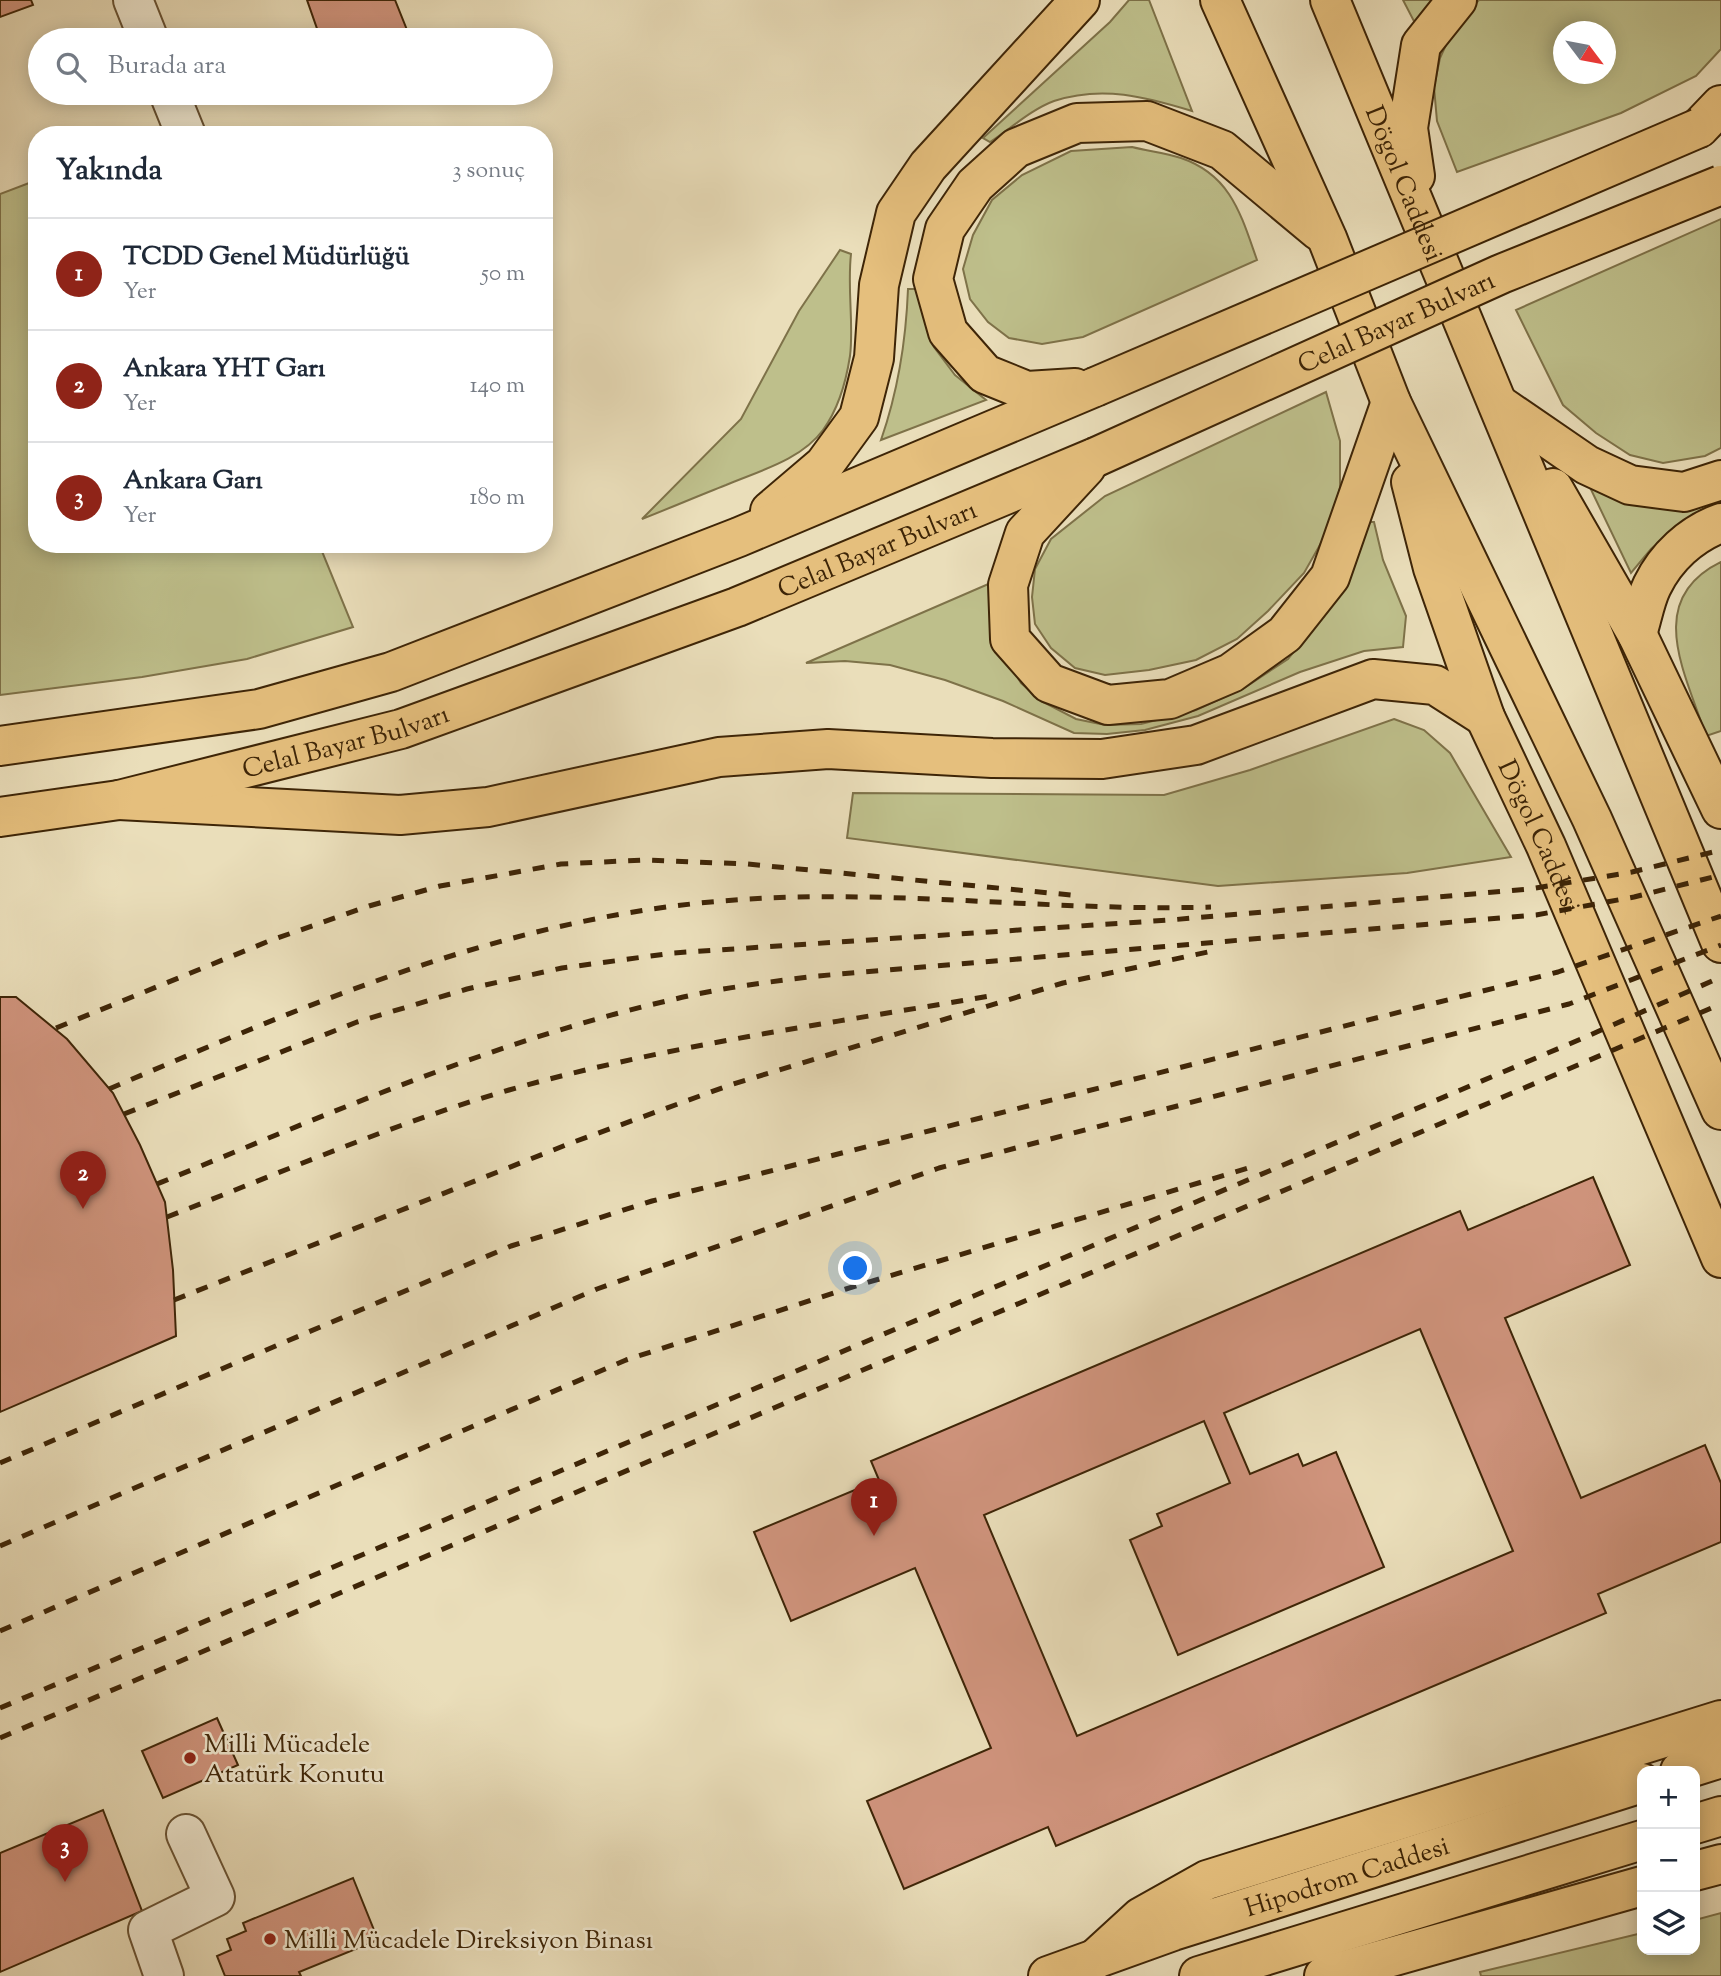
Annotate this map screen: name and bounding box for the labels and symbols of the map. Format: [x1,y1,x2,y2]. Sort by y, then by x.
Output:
north arrow [1553,21,1616,84]
street label: Dögol Caddesi [1354,101,1451,268]
street label: Celal Bayar Bulvarı [1292,263,1502,385]
street label: Celal Bayar Bulvarı [772,493,983,609]
street label: Celal Bayar Bulvarı [239,697,455,789]
street label: Dögol Caddesi [1487,754,1589,920]
pin: 2 [60,1151,106,1209]
your location [838,1251,872,1285]
pin: 1 [851,1478,897,1536]
place label: Milli Mücadele Atatürk Konutu [204,1727,385,1794]
marker: Milli Mücadele Atatürk Konutu [182,1750,198,1766]
pin: 3 [42,1824,88,1882]
street label: Hipodrom Caddesi [1240,1829,1455,1928]
place label: Milli Mücadele Direksiyon Binası [284,1923,653,1960]
marker: Milli Mücadele Direksiyon Binası [262,1931,278,1947]

